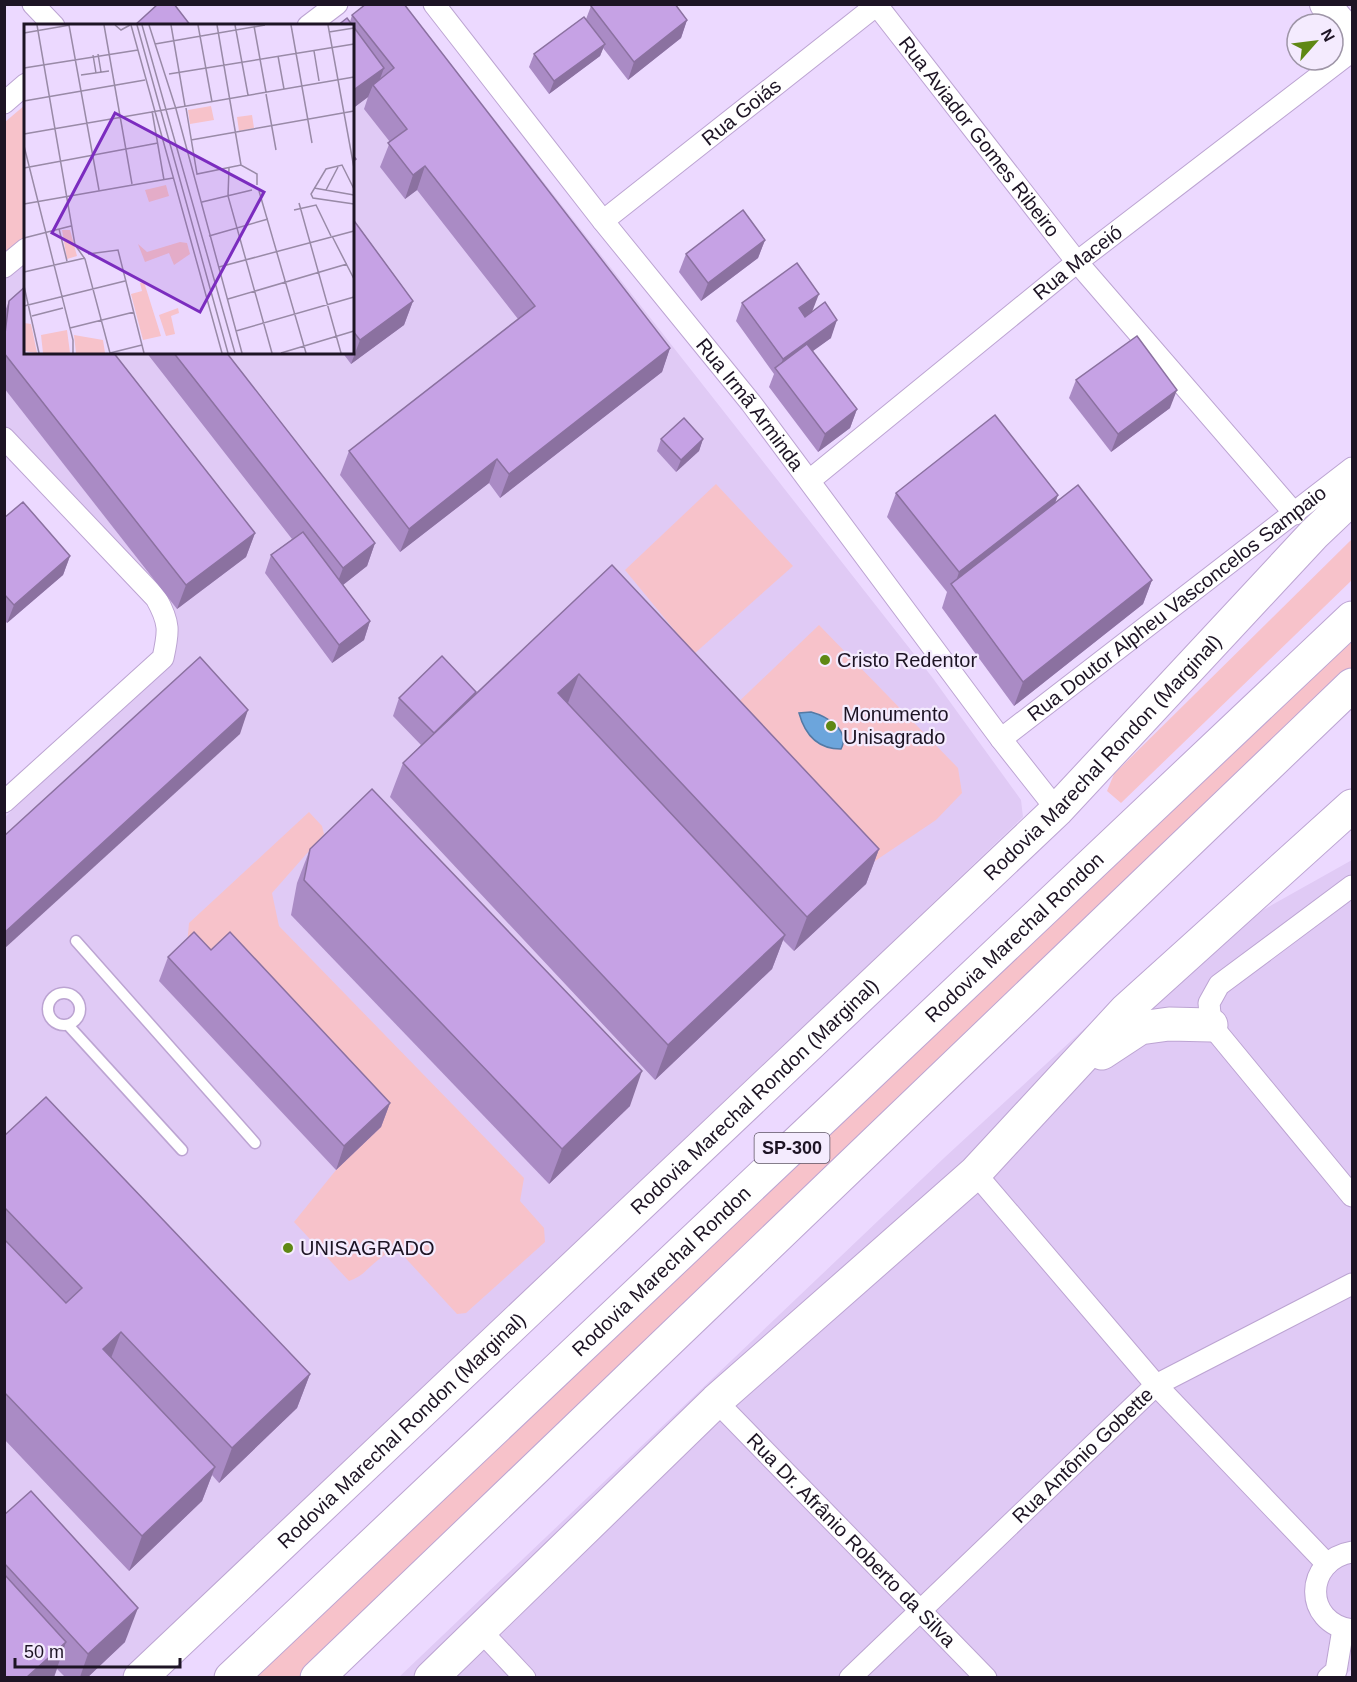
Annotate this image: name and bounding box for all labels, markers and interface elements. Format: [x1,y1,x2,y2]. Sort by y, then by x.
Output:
north arrow [1285,12,1345,72]
inset map [24,24,354,354]
text: N [1318,26,1338,44]
street label: Rua Aviador Gomes Ribeiro [894,32,1064,241]
street label: Rua Goiás [697,74,785,150]
street label: Rua Maceió [1029,221,1126,304]
street label: Rua Irmã Arminda [692,334,809,475]
street label: Rua Doutor Alpheu Vasconcelos Sampaio [1023,481,1330,725]
street label: Rodovia Marechal Rondon (Marginal) [979,630,1226,885]
place label: Cristo Redentor [837,649,977,671]
marker: Cristo Redentor [818,653,832,667]
place label: Monumento Unisagrado [843,703,949,748]
marker: Monumento Unisagrado [824,719,838,733]
street label: Rodovia Marechal Rondon [921,848,1108,1027]
street label: Rodovia Marechal Rondon (Marginal) [626,974,883,1219]
road number: SP-300 [754,1133,830,1163]
street label: Rodovia Marechal Rondon [568,1182,755,1361]
place label: UNISAGRADO [300,1237,434,1259]
marker: UNISAGRADO [281,1241,295,1255]
street label: Rodovia Marechal Rondon (Marginal) [273,1308,530,1553]
street label: Rua Antônio Gobette [1008,1383,1157,1527]
street label: Rua Dr. Afrânio Roberto da Silva [743,1429,961,1652]
scale bar [15,1631,180,1669]
text: 50 m [24,1642,64,1662]

